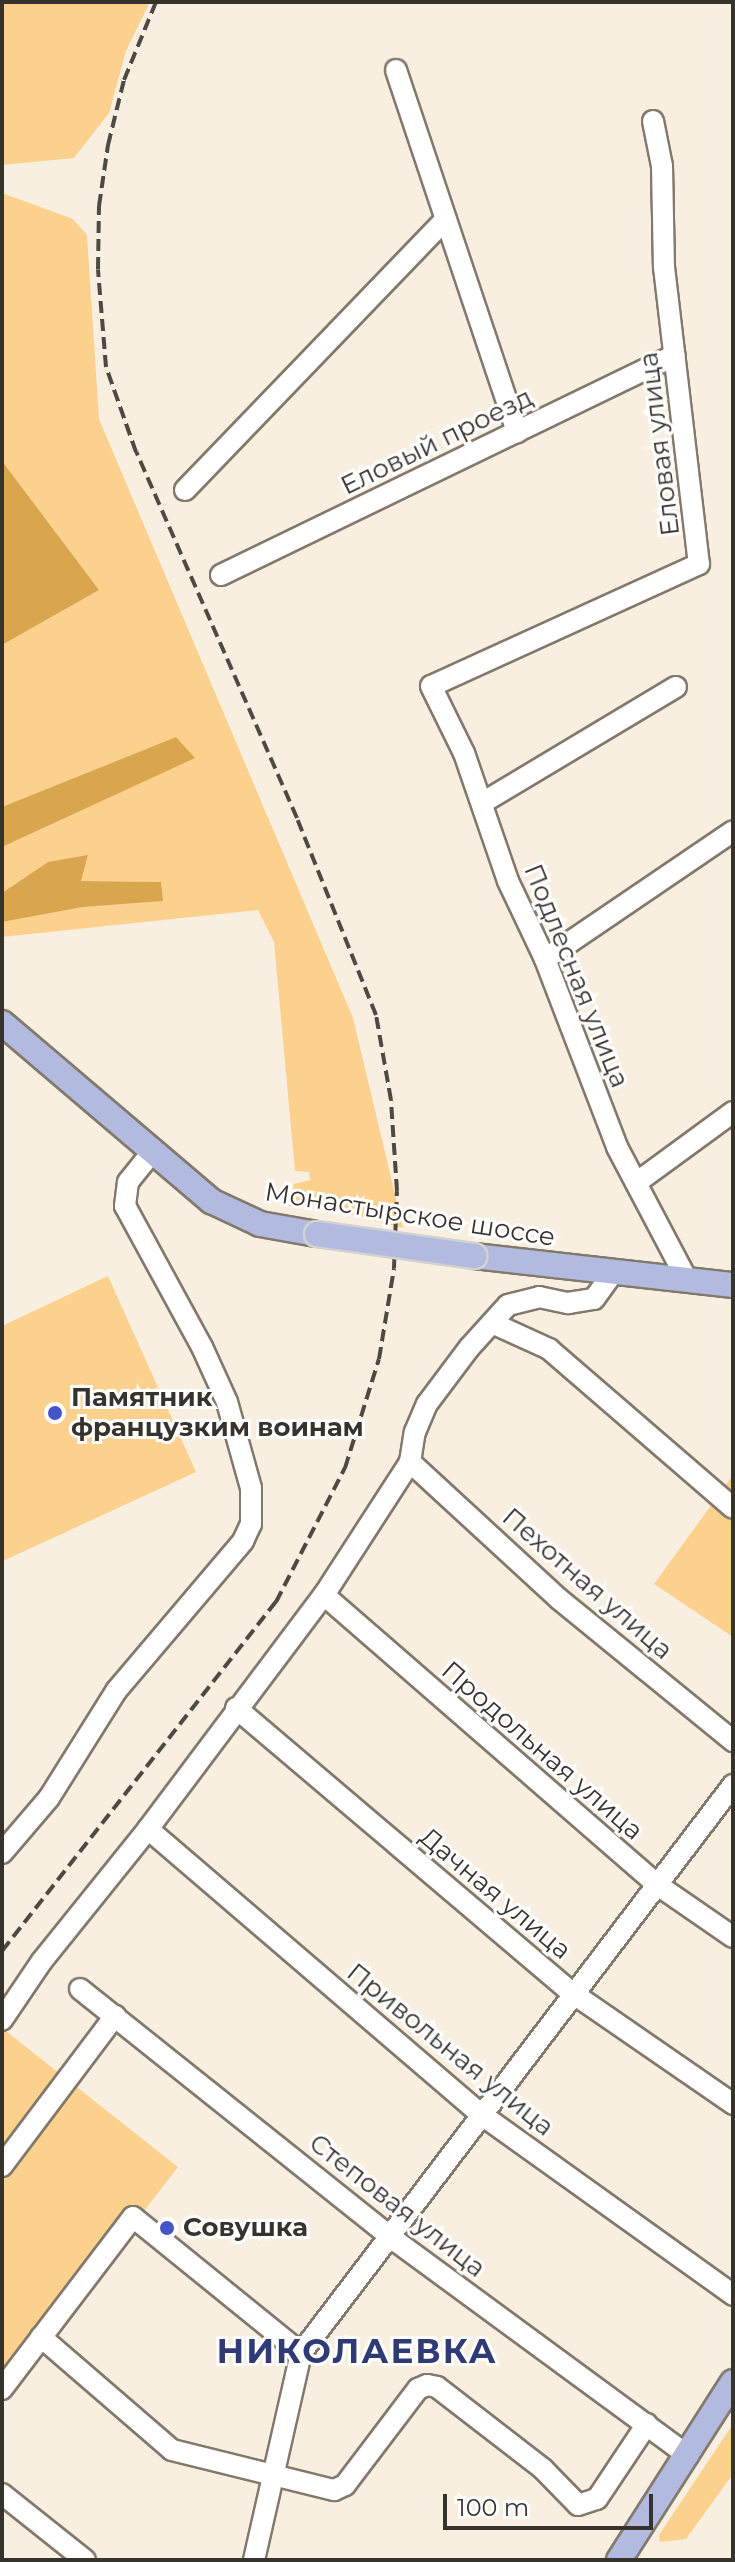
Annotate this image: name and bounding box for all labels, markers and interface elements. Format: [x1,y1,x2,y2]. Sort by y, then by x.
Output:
street label: Еловая улица [633,350,687,538]
street label: Еловый проезд [336,382,538,502]
street label: Подлесная улица [517,860,635,1092]
street label: Монастырское шоссе [263,1177,557,1253]
place label: Памятник французким воинам [71,1382,364,1444]
marker: Памятник французким воинам [46,1404,64,1422]
street label: Пехотная улица [496,1502,678,1666]
street label: Продольная улица [435,1655,649,1847]
street label: Дачная улица [413,1822,577,1966]
street label: Привольная улица [340,1957,560,2143]
street label: Степовая улица [303,2128,491,2284]
place label: Совушка [183,2212,308,2244]
marker: Совушка [158,2219,176,2237]
district label: НИКОЛАЕВКА [216,2332,498,2372]
scale bar [447,2478,657,2528]
text: 100 m [457,2493,529,2522]

